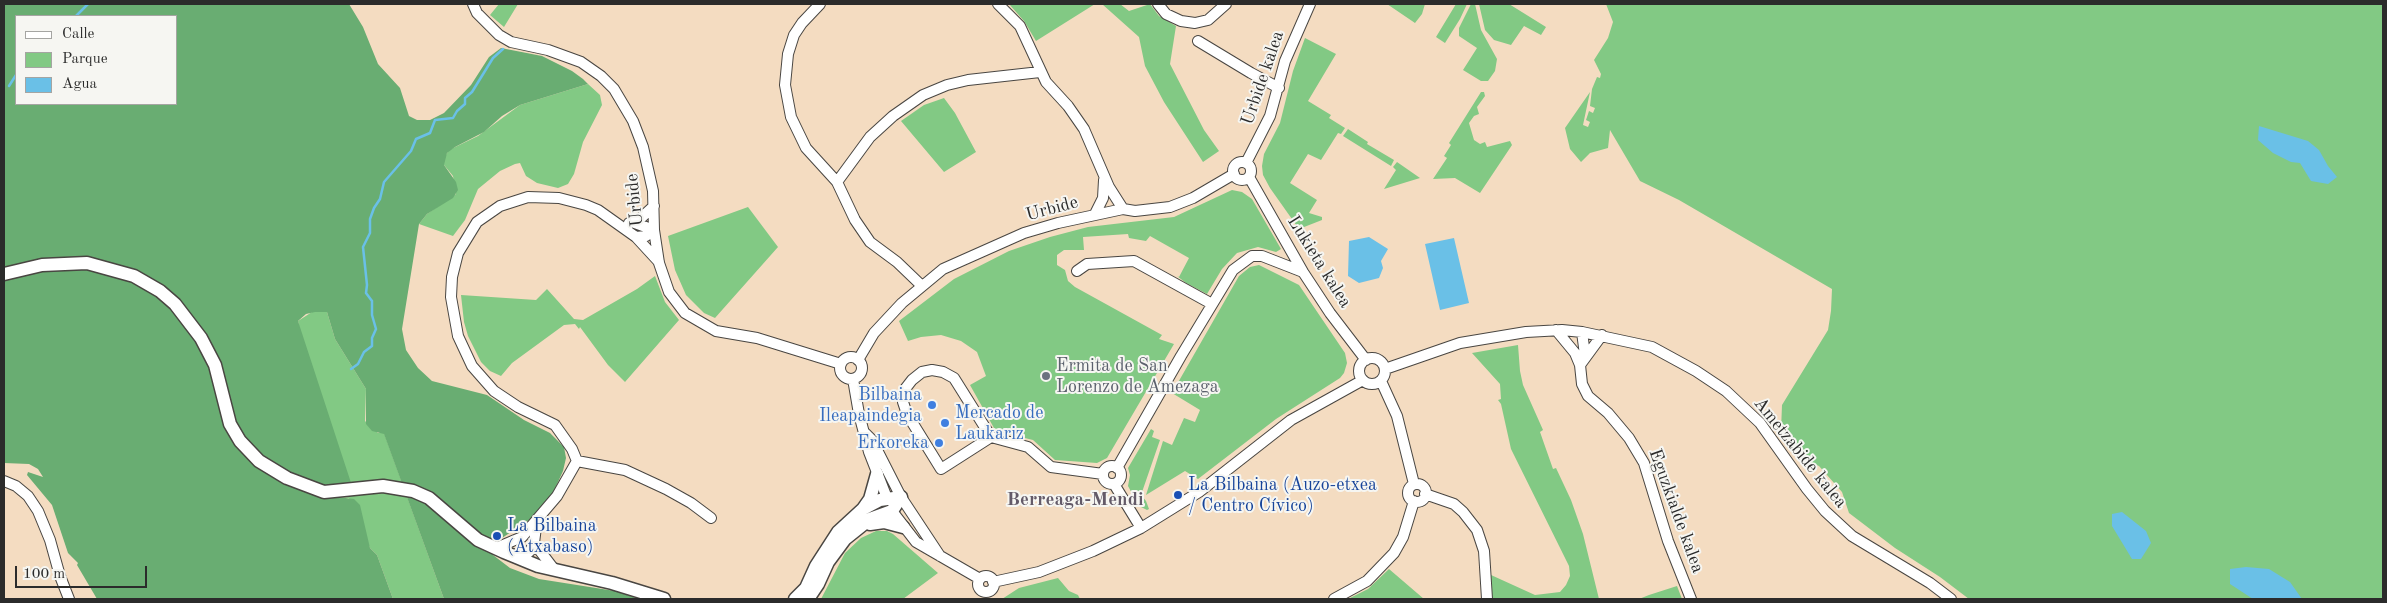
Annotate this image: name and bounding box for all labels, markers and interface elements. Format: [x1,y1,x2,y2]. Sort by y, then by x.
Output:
legend [15,15,178,105]
text: Calle [62,27,94,42]
street label: Urbide kalea [1237,28,1289,128]
text: Parque [62,52,108,67]
text: Agua [62,77,97,92]
street label: Urbide [621,172,649,228]
street label: Urbide [1024,192,1080,226]
street label: Lukieta kalea [1282,212,1356,312]
place label: Ermita de San Lorenzo de Amezaga [1056,355,1219,398]
marker: Ermita de San Lorenzo de Amezaga [1040,370,1052,382]
place label: Bilbaina Ileapaindegia [819,384,922,426]
street label: Ametzabide kalea [1749,393,1851,513]
marker: Bilbaina Ileapaindegia [926,399,938,411]
place label: Mercado de Laukariz [955,402,1044,444]
marker: Mercado de Laukariz [939,417,951,429]
place label: Erkoreka [857,432,929,454]
marker: Erkoreka [933,437,945,449]
street label: Eguzkialde kalea [1644,446,1708,576]
place label: La Bilbaina (Auzo-etxea / Centro Cívico) [1188,474,1377,516]
district label: Berreaga-Mendi [1006,489,1144,511]
marker: La Bilbaina (Auzo-etxea / Centro Cívico) [1172,489,1184,501]
place label: La Bilbaina (Atxabaso) [507,515,597,558]
marker: La Bilbaina (Atxabaso) [491,530,503,542]
scale bar [18,556,150,588]
text: 100 m [23,567,65,582]

